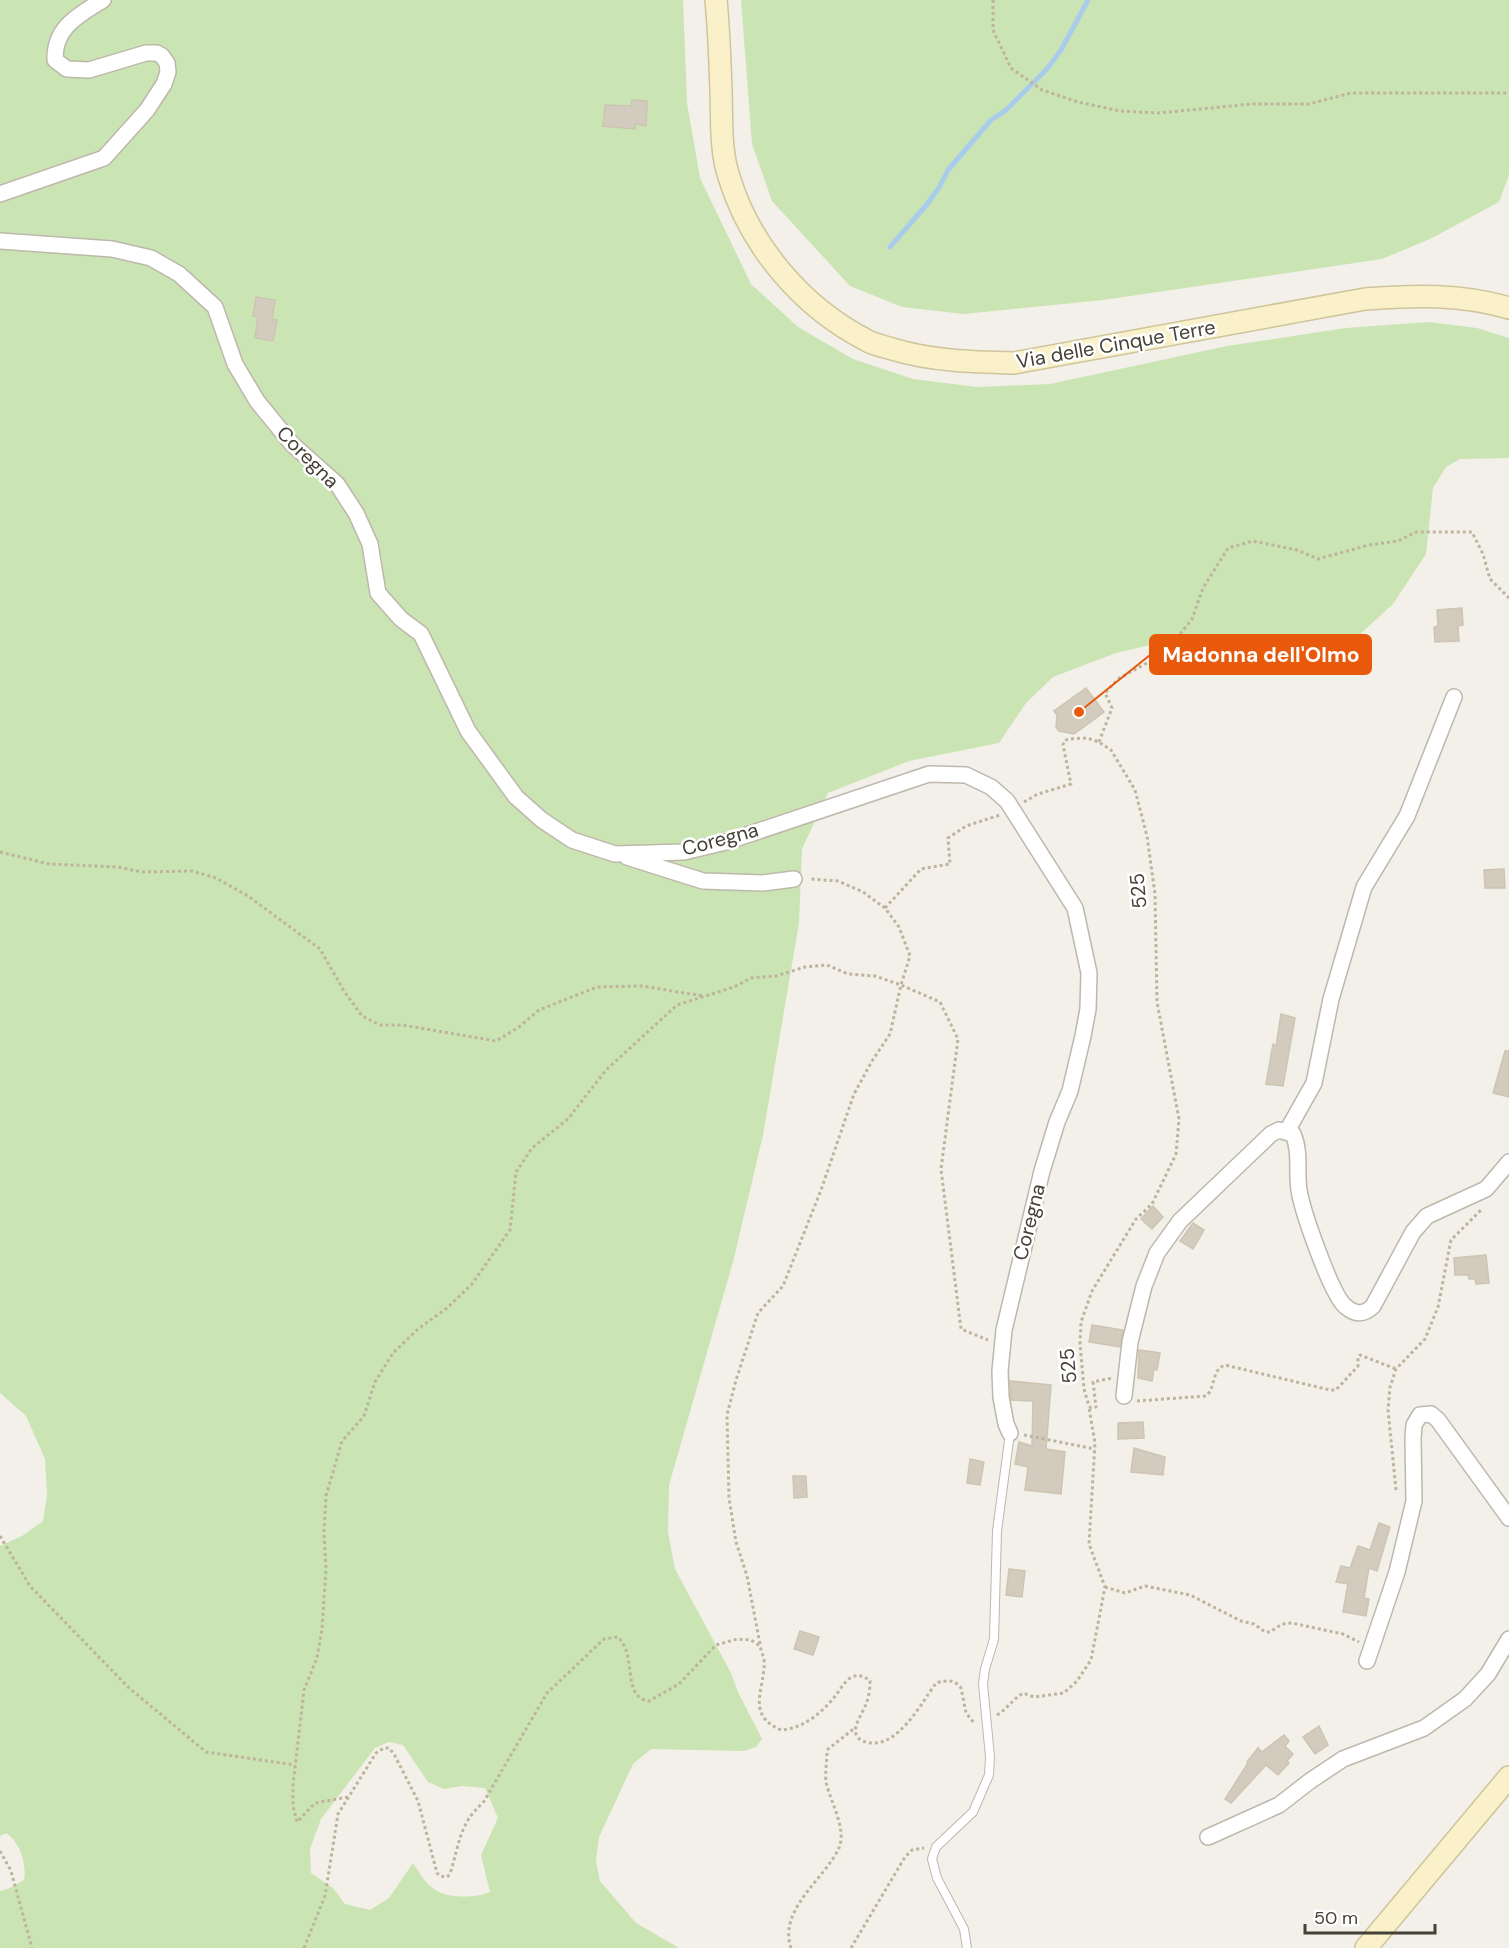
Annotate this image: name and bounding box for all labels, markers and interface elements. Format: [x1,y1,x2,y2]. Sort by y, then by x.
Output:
street label: Via delle Cinque Terre [1014,314,1218,374]
street label: Coregna [271,420,345,494]
callout: Madonna dell'Olmo [1150,635,1371,674]
text: Madonna dell'Olmo [1162,641,1360,669]
street label: Coregna [679,816,761,862]
street label: 525 [1123,872,1153,910]
street label: Coregna [1007,1181,1051,1263]
street label: 525 [1053,1347,1083,1385]
scale bar [1305,1897,1436,1935]
text: 50 m [1314,1906,1358,1930]

